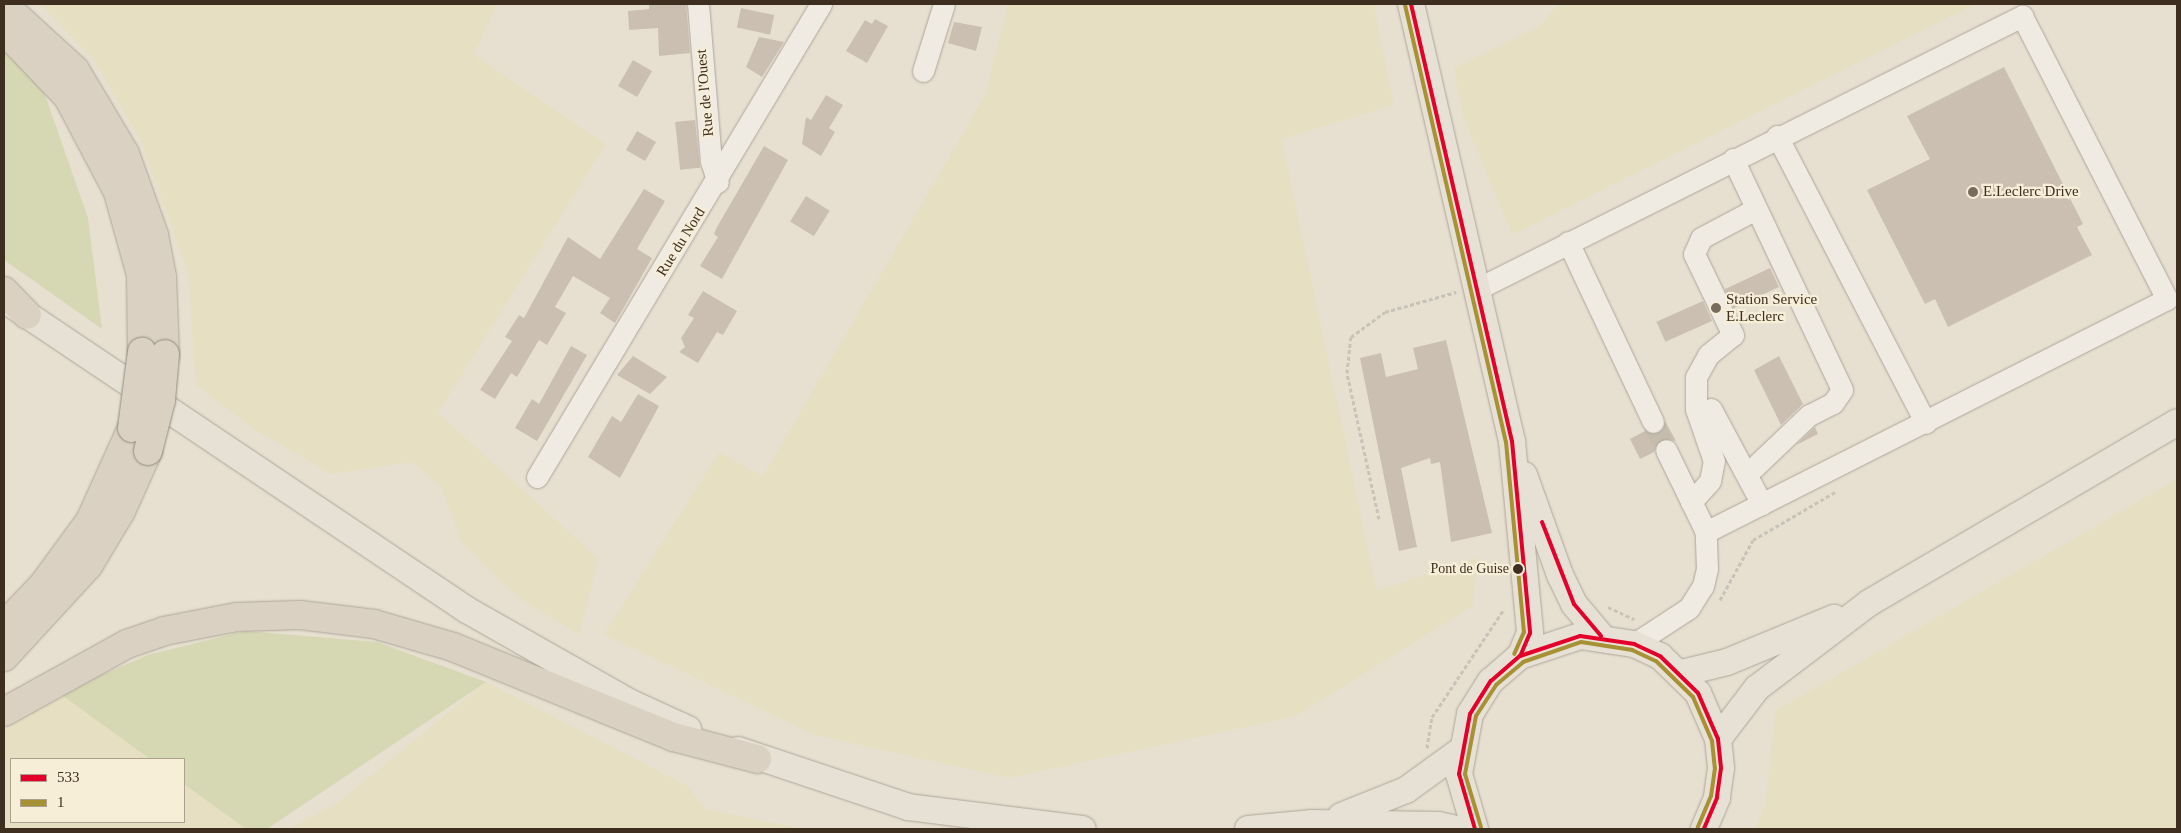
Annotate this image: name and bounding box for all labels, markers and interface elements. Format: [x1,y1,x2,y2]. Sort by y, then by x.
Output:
street label: Rue de l'Ouest [692,49,718,137]
place label: E.Leclerc Drive [1983,183,2079,201]
marker: E.Leclerc Drive [1967,186,1979,198]
street label: Rue du Nord [653,204,709,280]
place label: Station Service E.Leclerc [1726,290,1817,325]
marker: Station Service E.Leclerc [1710,302,1722,314]
place label: Pont de Guise [1430,561,1509,577]
marker: Pont de Guise [1513,564,1523,574]
legend [10,758,185,823]
text: 533 [57,769,80,785]
text: 1 [57,794,65,810]

